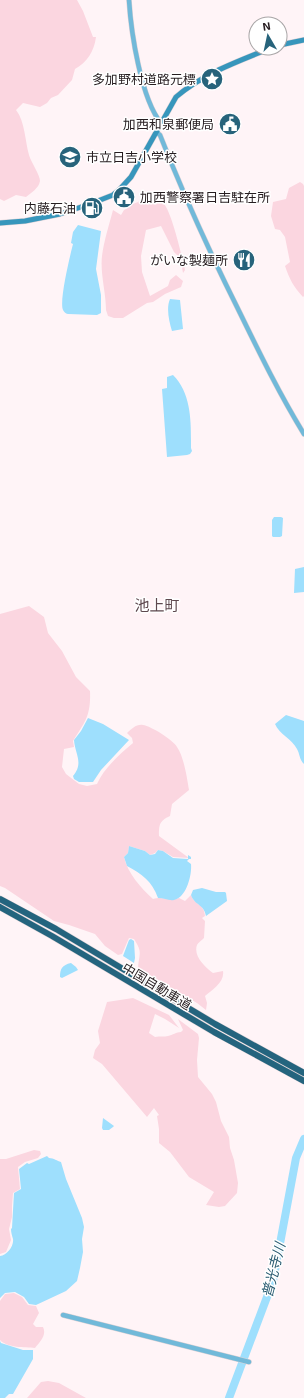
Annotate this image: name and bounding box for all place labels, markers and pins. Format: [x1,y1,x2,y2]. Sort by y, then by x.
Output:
place icon: 多加野村道路元標 [199,66,225,92]
place label: 多加野村道路元標 [92,71,196,87]
public building icon: 加西和泉郵便局 [217,111,243,137]
place label: 加西和泉郵便局 [123,116,214,132]
school or university icon: 市立日吉小学校 [57,144,83,170]
place label: 市立日吉小学校 [86,149,177,165]
public building icon: 加西警察署日吉駐在所 [111,184,137,210]
place label: 加西警察署日吉駐在所 [140,189,270,205]
fuel station icon: 内藤石油 [79,195,105,221]
place label: 内藤石油 [24,200,76,216]
restaurant icon: がいな製麺所 [231,247,257,273]
place label: がいな製麺所 [150,252,228,268]

